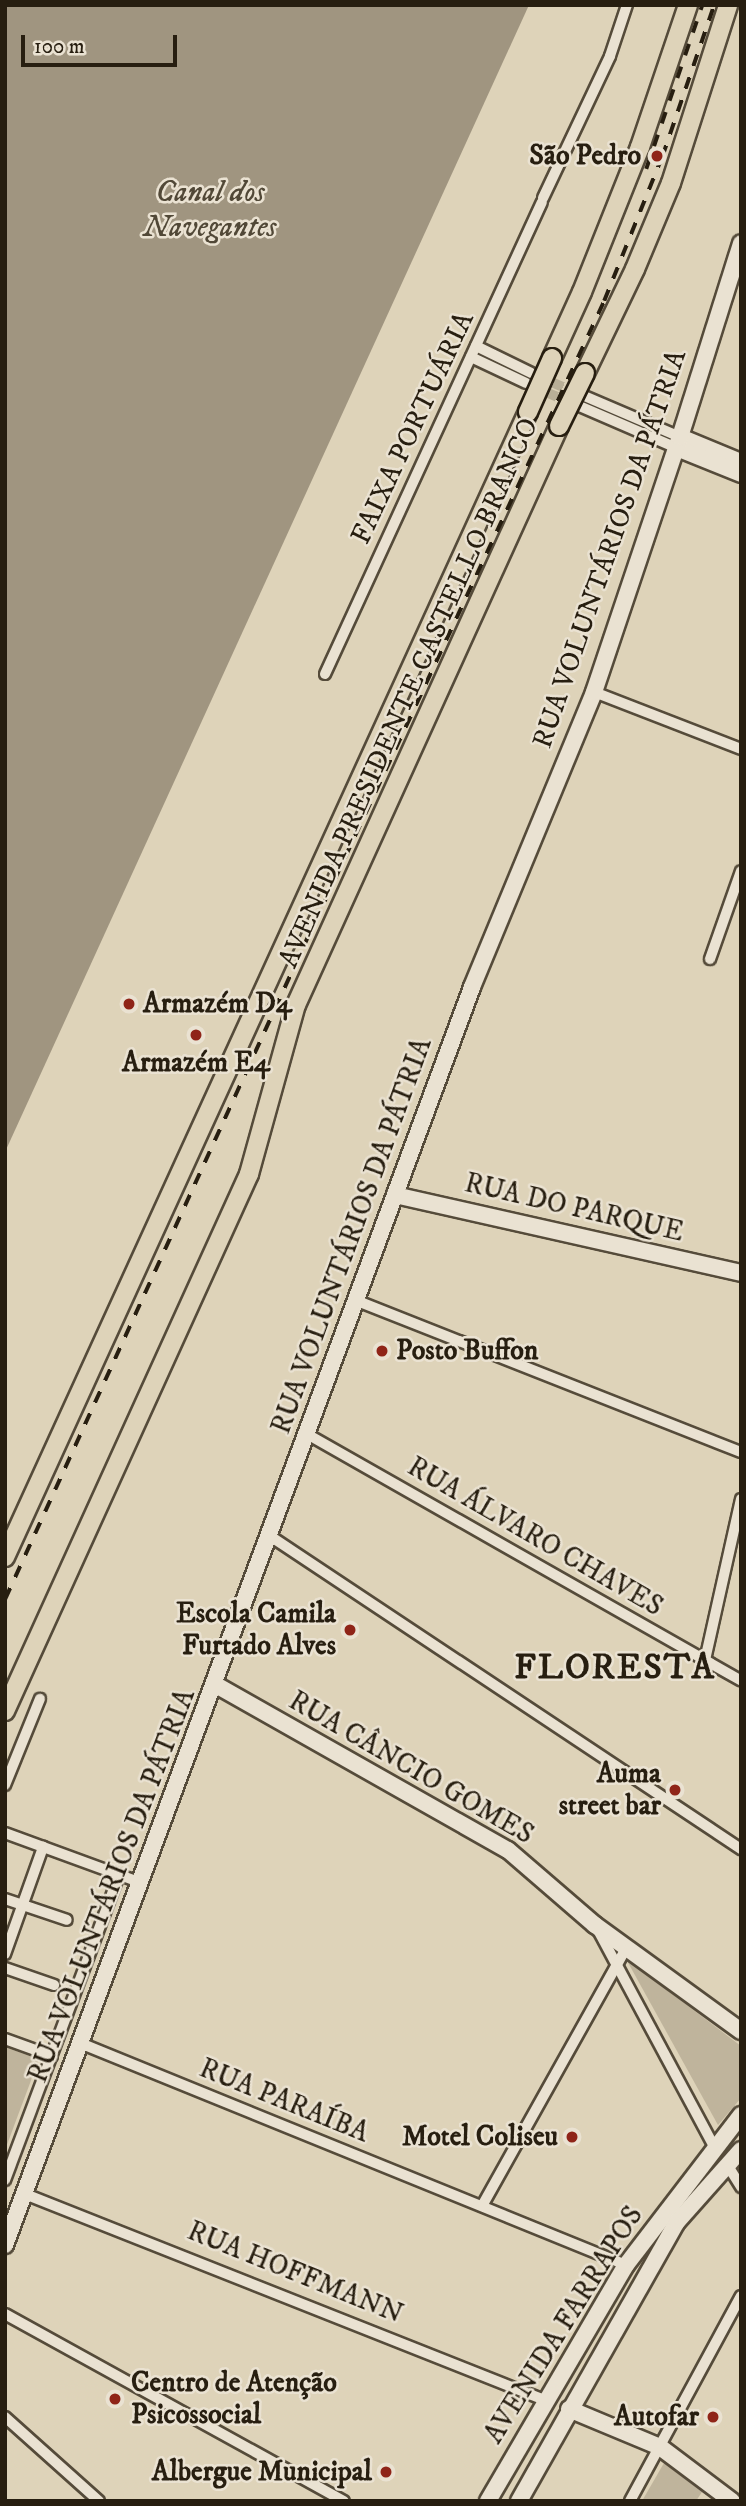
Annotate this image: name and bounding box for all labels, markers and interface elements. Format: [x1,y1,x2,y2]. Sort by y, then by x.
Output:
scale bar [24,21,180,65]
text: 100 m [34,34,85,60]
place label: São Pedro [529,139,641,173]
marker: São Pedro [647,146,667,166]
water label: Canal dos Navegantes [144,175,276,246]
street label: FAIXA PORTUÁRIA [344,307,482,549]
street label: RUA VOLUNTÁRIOS DA PÁTRIA [526,345,694,753]
street label: AVENIDA PRESIDENTE CASTELLO BRANCO [272,413,546,973]
place label: Armazém D4 [143,987,292,1021]
marker: Armazém D4 [121,996,137,1012]
marker: Armazém E4 [188,1027,204,1043]
street label: RUA VOLUNTÁRIOS DA PÁTRIA [265,1033,439,1439]
place label: Armazém E4 [122,1046,270,1080]
street label: RUA DO PARQUE [461,1166,687,1250]
place label: Posto Buffon [396,1334,538,1368]
marker: Posto Buffon [374,1343,390,1359]
street label: RUA ÁLVARO CHAVES [401,1450,669,1624]
place label: Escola Camila Furtado Alves [176,1597,336,1663]
marker: Escola Camila Furtado Alves [342,1622,358,1638]
district label: FLORESTA [515,1647,715,1689]
street label: RUA VOLUNTÁRIOS DA PÁTRIA [21,1684,203,2088]
street label: RUA CÂNCIO GOMES [283,1684,539,1852]
place label: Auma street bar [559,1757,661,1823]
marker: Auma street bar [667,1782,683,1798]
street label: RUA PARAÍBA [194,2052,374,2150]
place label: Motel Coliseu [402,2120,558,2154]
marker: Motel Coliseu [564,2129,580,2145]
street label: AVENIDA FARRAPOS [477,2200,651,2450]
street label: RUA HOFFMANN [182,2214,408,2332]
place label: Centro de Atenção Psicossocial [131,2366,337,2432]
marker: Centro de Atenção Psicossocial [105,2389,125,2409]
place label: Autofar [614,2400,699,2434]
marker: Autofar [705,2409,721,2425]
place label: Albergue Municipal [152,2455,372,2489]
marker: Albergue Municipal [378,2464,394,2480]

